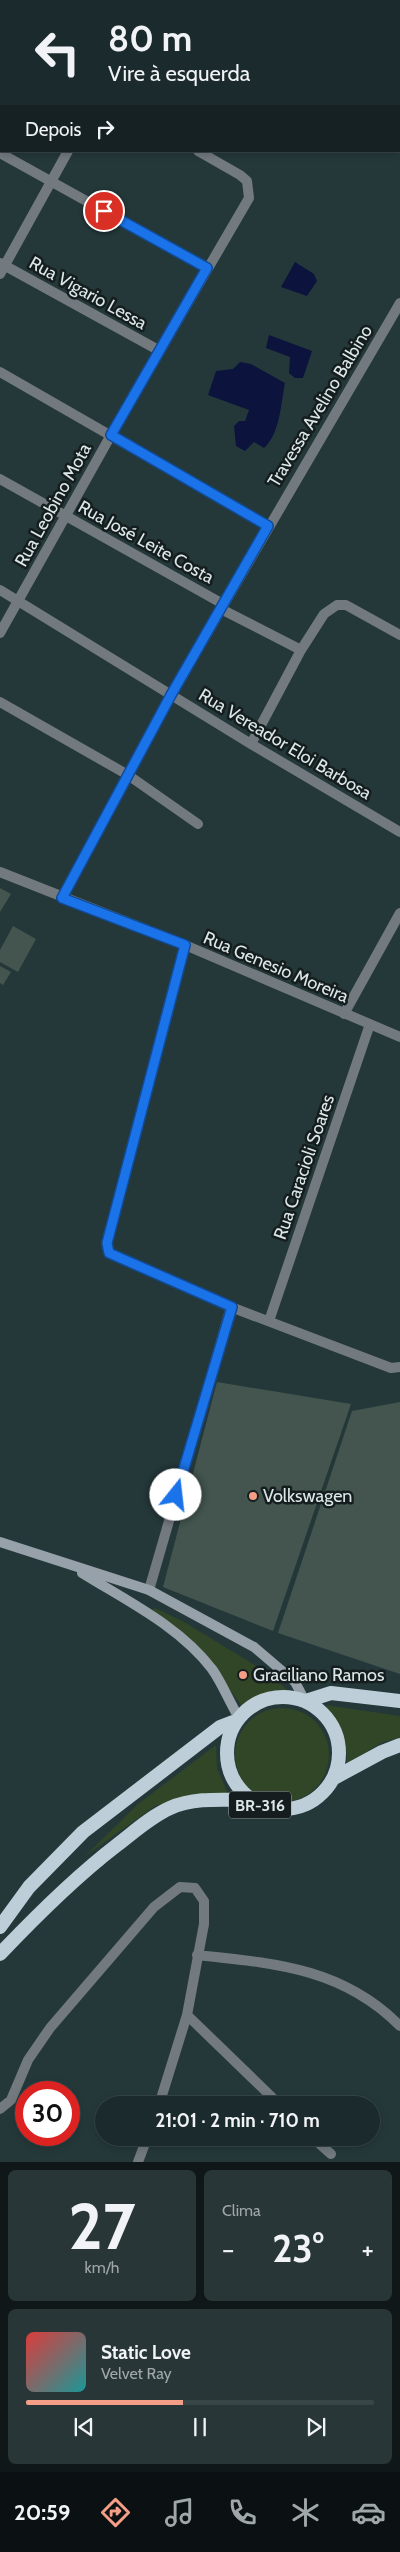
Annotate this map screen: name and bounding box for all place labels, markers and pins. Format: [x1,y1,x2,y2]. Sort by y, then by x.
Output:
pin [83,190,125,232]
place label: Volkswagen [263,1485,352,1507]
marker: Volkswagen [247,1490,259,1502]
place label: Graciliano Ramos [253,1664,384,1686]
marker: Graciliano Ramos [237,1669,249,1681]

